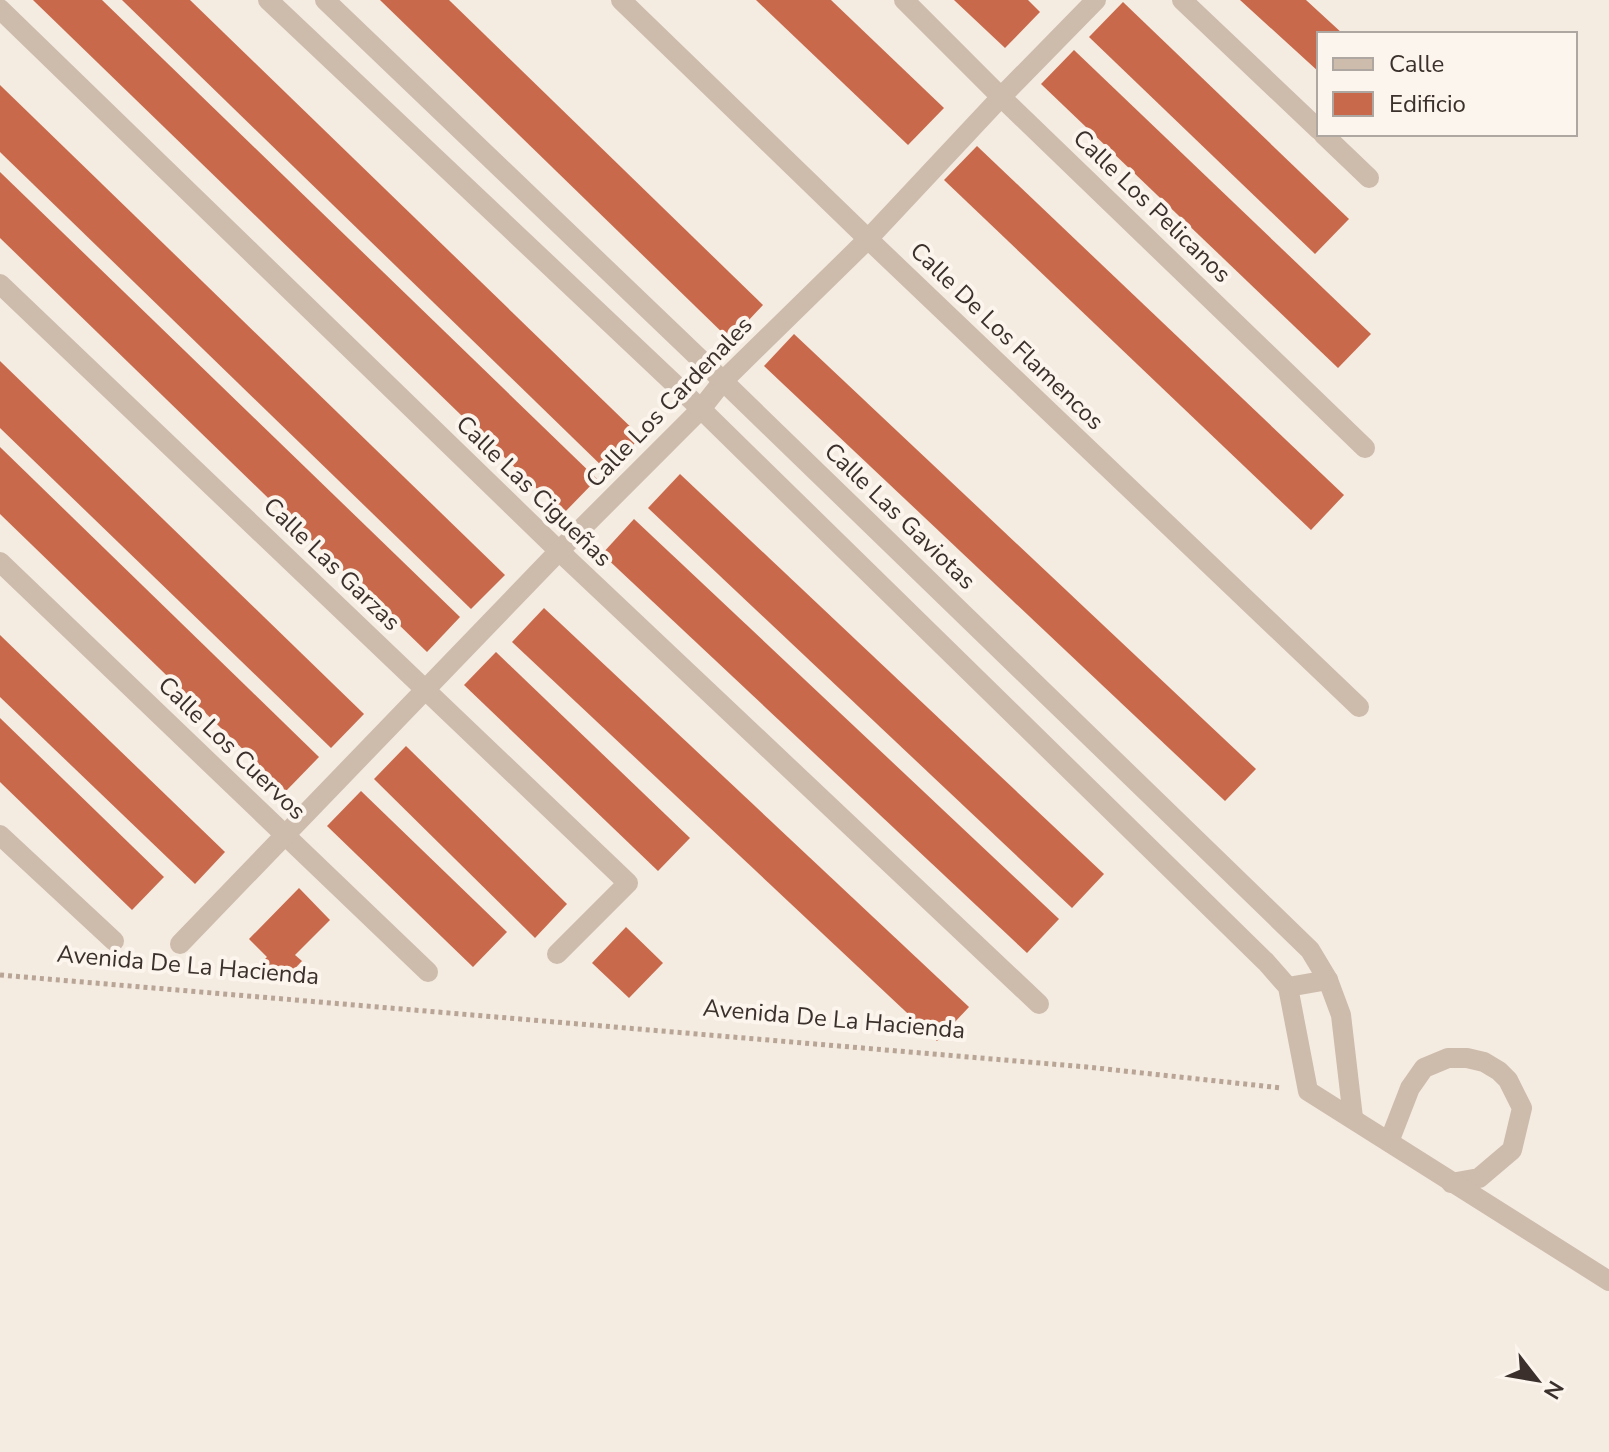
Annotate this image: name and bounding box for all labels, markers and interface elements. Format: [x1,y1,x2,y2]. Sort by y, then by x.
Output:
legend [1317,32,1577,136]
text: Calle [1389,48,1444,80]
text: Edificio [1389,88,1466,120]
street label: Calle Los Pelicanos [1066,122,1238,290]
street label: Calle De Los Flamencos [903,235,1111,437]
street label: Calle Los Cardenales [579,309,759,495]
street label: Calle Las Cigueñas [449,408,619,574]
street label: Calle Las Gaviotas [817,435,983,597]
street label: Calle Las Garzas [256,490,408,638]
street label: Calle Los Cuervos [151,669,313,827]
street label: Avenida De La Hacienda [55,938,321,992]
street label: Avenida De La Hacienda [701,992,967,1046]
north arrow [1497,1340,1577,1420]
text: N [1536,1375,1570,1405]

